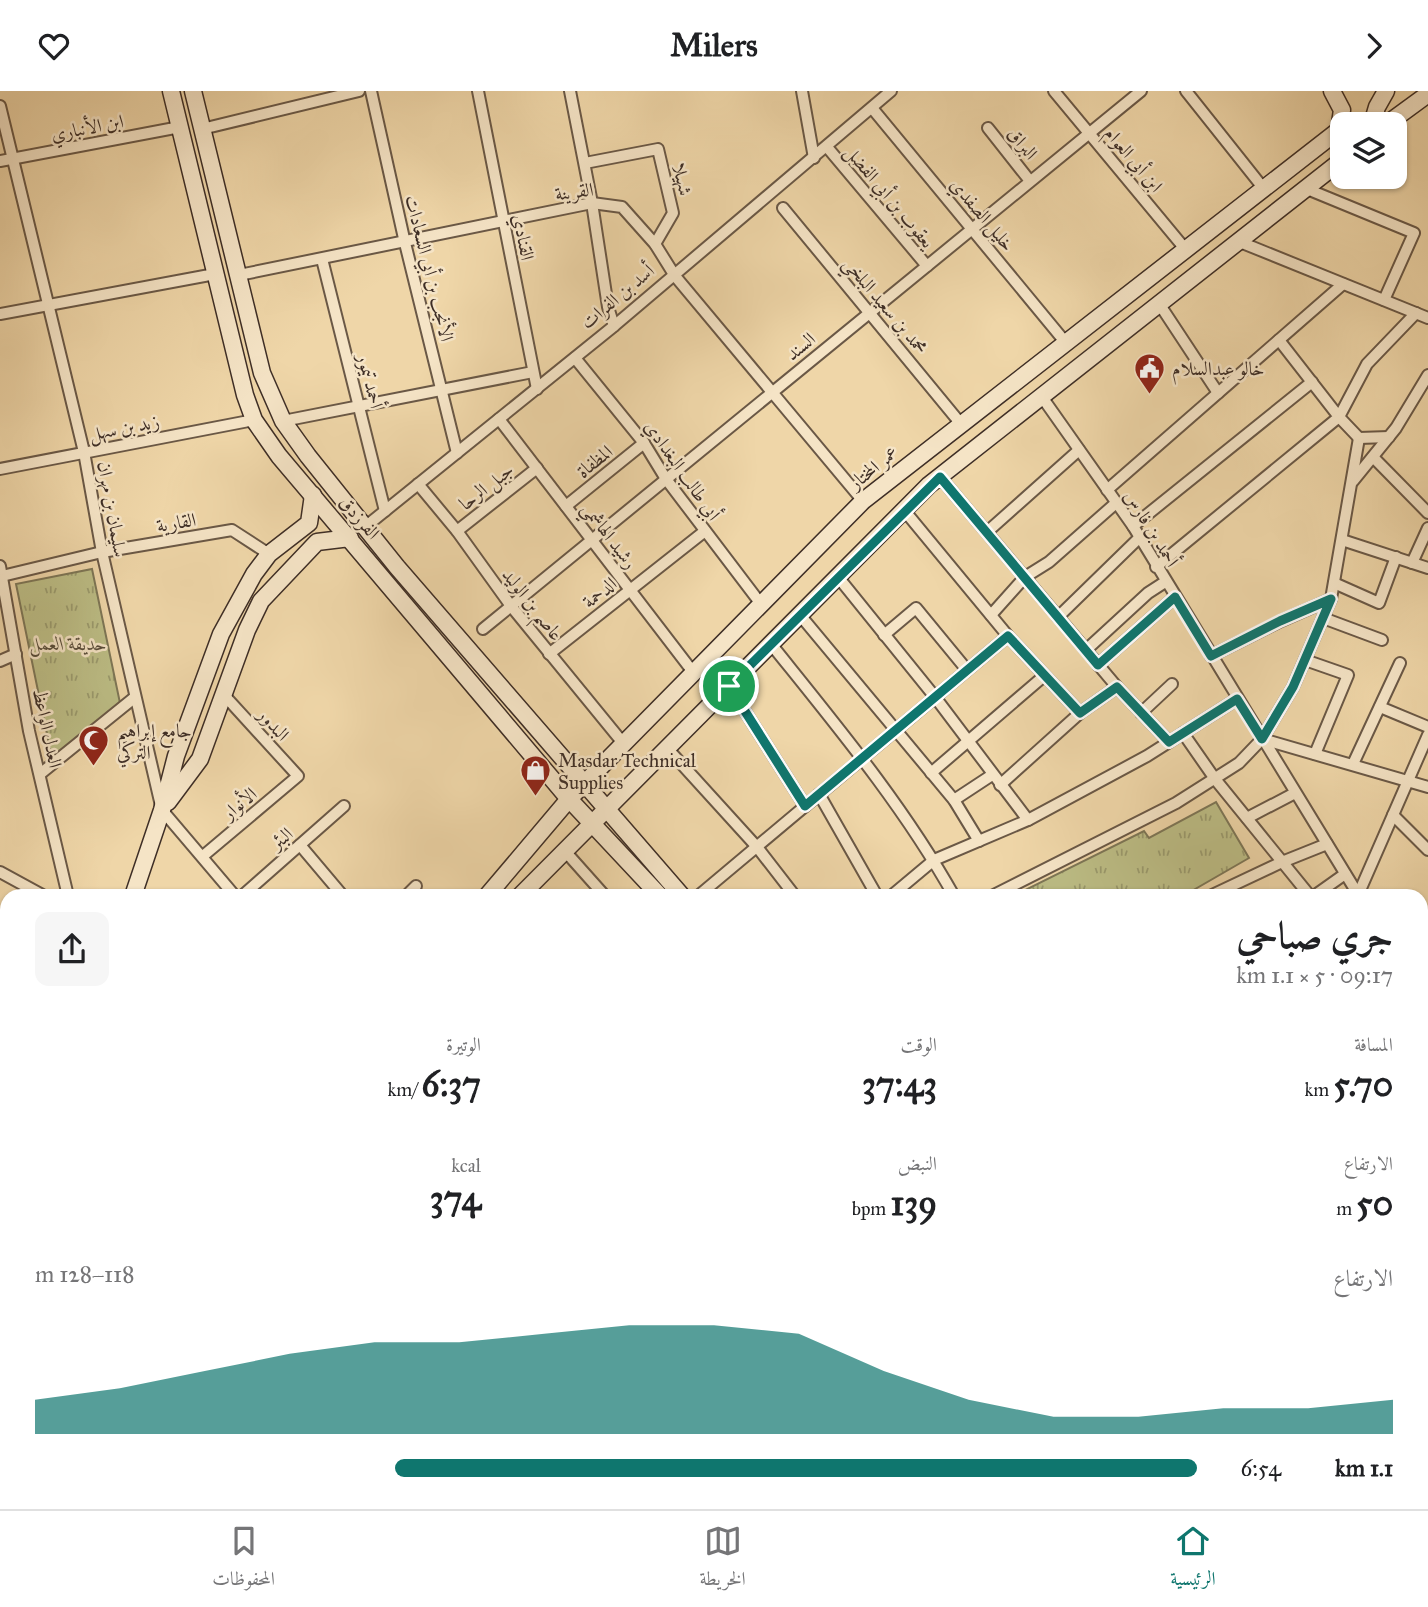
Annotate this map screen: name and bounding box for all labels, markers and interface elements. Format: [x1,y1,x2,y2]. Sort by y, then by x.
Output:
text: Milers [670,26,758,65]
icon: heart [35,27,73,65]
icon: forward [1355,27,1393,65]
street label: ابن الأنباري [48,107,126,150]
map controls [1330,112,1407,189]
button: layers [1330,112,1407,189]
street label: ابن أبي العوام [1096,121,1168,200]
street label: البراق [1003,122,1043,164]
street label: يعقوب بن أبي الفضل [837,140,941,256]
street label: شهيلا [667,160,697,198]
street label: خليل الصفدي [942,173,1020,258]
street label: القرينة [553,178,595,206]
street label: الأنجب بن أبي السعادات [396,192,461,345]
street label: القنادي [504,212,539,263]
street label: محمد بن سعيد البلخي [833,252,933,363]
street label: أسد بن الفرات [575,258,660,335]
street label: السند [781,327,820,365]
street label: أحمد تيمور [351,349,389,412]
public building icon: خالو عبدالسلام [1132,351,1166,395]
place label: خالو عبدالسلام [1172,357,1264,385]
street label: زيد بن سهل [87,409,162,448]
street label: أبي طالب البغدادي [636,415,727,528]
street label: المظفاة [572,440,617,483]
street label: عمر المختار [842,441,903,496]
street label: جبل الرحا [454,458,519,516]
street label: سليمان بن مهران [92,459,132,559]
street label: أحمد بن فارس [1119,485,1185,571]
street label: الفرزدق [334,491,385,545]
street label: رشيد الهاشمي [571,497,642,577]
street label: القارية [155,508,198,538]
street label: عاصم بن الوليد [491,563,568,650]
street label: الدحمة [578,572,621,613]
park label: حديقة العمل [29,632,107,657]
pin [699,656,759,716]
icon: arrive [710,667,748,705]
street label: العدل الواعظ [27,686,67,770]
street label: البدور [252,702,294,745]
place label: جامع إبراهيم التركي [117,719,192,768]
mosque icon: جامع إبراهيم التركي [77,724,111,768]
place label: Masdar Technical Supplies [558,749,697,794]
shop icon: Masdar Technical Supplies [518,754,552,798]
street label: الأنوار [214,781,262,827]
street label: البئر [264,822,297,856]
button: share [35,912,109,986]
text: جري صباحي [1236,912,1393,958]
text: 09:17 · 5 × 1.1 km [1236,961,1393,989]
text: الوتيرة [446,1033,481,1056]
text: الوقت [901,1033,937,1056]
text: المسافة [1354,1033,1393,1056]
text: 6:37 [422,1063,481,1106]
text: 37:43 [862,1063,937,1106]
text: 5.70 [1333,1063,1393,1106]
text: /km [388,1078,422,1101]
text: km [1305,1078,1333,1101]
text: النبض [898,1152,937,1175]
text: الارتفاع [1344,1152,1393,1175]
text: kcal [451,1154,481,1177]
text: 374 [430,1177,481,1220]
text: 139 [890,1182,937,1225]
text: 50 [1356,1182,1393,1225]
text: bpm [852,1197,890,1220]
text: m [1336,1197,1356,1220]
text: 118–128 m [35,1260,134,1288]
text: الارتفاع [1333,1264,1393,1292]
text: 6:54 [1241,1454,1281,1482]
text: 1.1 km [1335,1454,1393,1482]
tab: المحفوظات [212,1522,275,1597]
tab: الخريطة [699,1522,746,1597]
tab: الرئيسية [1170,1522,1216,1597]

